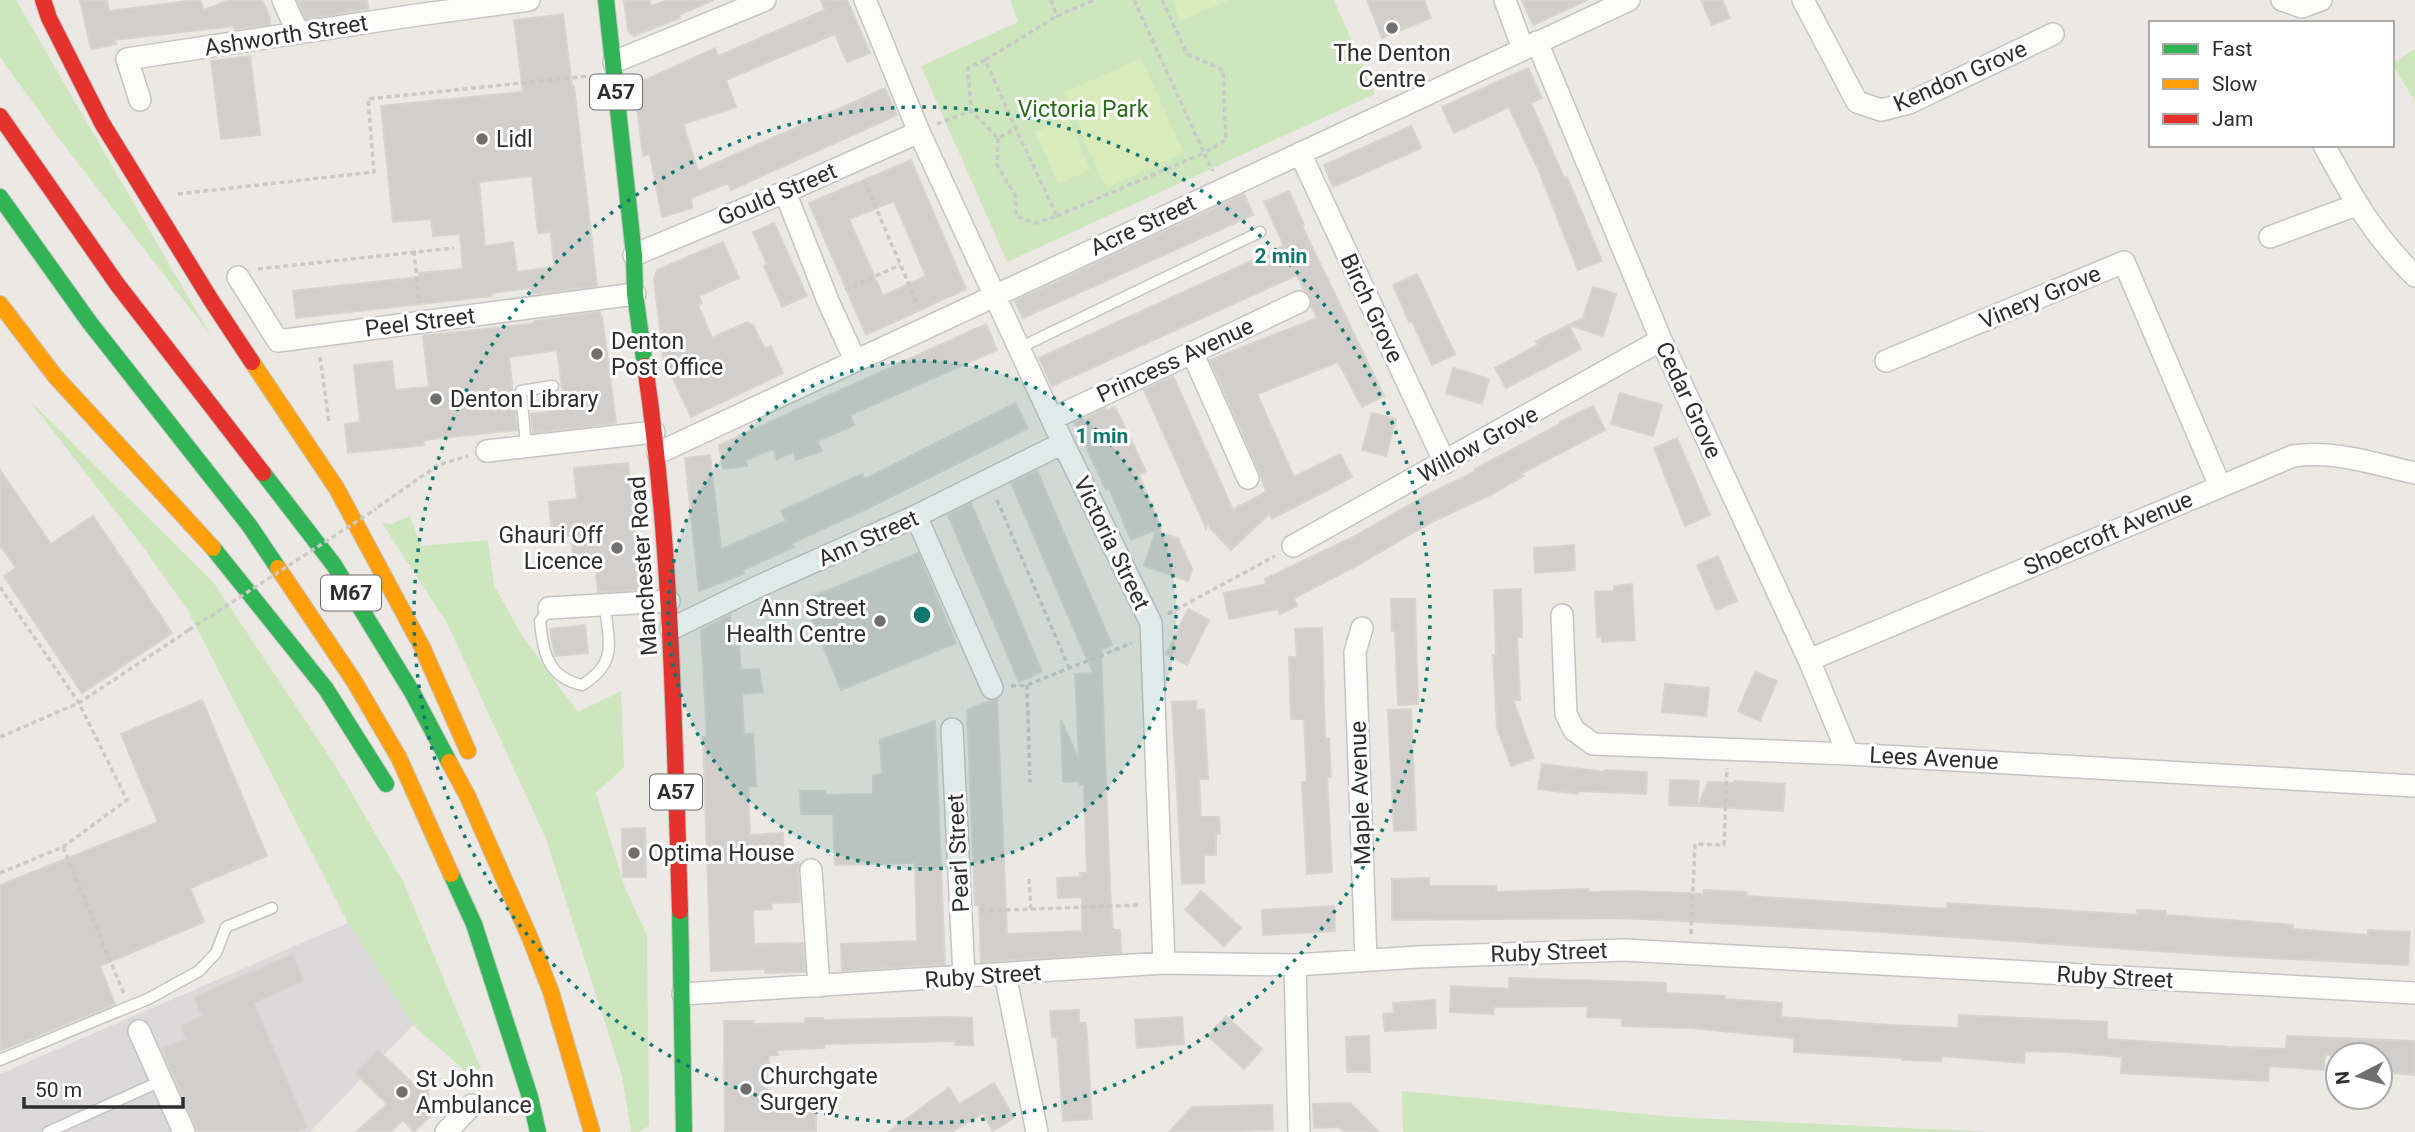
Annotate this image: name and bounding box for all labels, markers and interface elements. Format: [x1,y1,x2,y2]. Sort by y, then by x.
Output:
street label: Ashworth Street [203,9,370,62]
marker: The Denton Centre [1384,20,1400,36]
legend [2149,21,2394,147]
street label: Kendon Grove [1889,35,2031,118]
text: Fast [2212,37,2253,61]
place label: The Denton Centre [1333,40,1451,93]
text: Slow [2212,72,2258,96]
road number: A57 [590,74,642,110]
park label: Victoria Park [1018,96,1149,123]
text: Jam [2212,107,2253,131]
place label: Lidl [496,126,533,153]
marker: Lidl [474,131,490,147]
street label: Gould Street [714,157,841,232]
street label: Acre Street [1086,189,1200,262]
text: 2 min [1255,244,1307,268]
street label: Birch Grove [1335,249,1409,367]
street label: Vinery Grove [1975,260,2105,335]
street label: Peel Street [363,302,477,343]
street label: Princess Avenue [1093,312,1258,409]
place label: Denton Post Office [611,328,723,381]
street label: Cedar Grove [1650,338,1727,463]
marker: Denton Post Office [589,346,605,362]
place label: Denton Library [450,386,599,413]
marker: Denton Library [428,391,444,407]
street label: Willow Grove [1414,400,1543,488]
text: 1 min [1076,424,1128,448]
street label: Victoria Street [1068,472,1155,614]
street label: Manchester Road [624,475,663,657]
street label: Shoecroft Avenue [2020,486,2197,581]
street label: Ann Street [814,504,922,573]
place label: Ghauri Off Licence [499,522,604,575]
marker: Ghauri Off Licence [609,540,625,556]
road number: M67 [321,576,381,610]
place label: Ann Street Health Centre [726,595,866,648]
centre of rings [910,603,934,627]
marker: Ann Street Health Centre [872,613,888,629]
street label: Maple Avenue [1344,720,1377,866]
street label: Lees Avenue [1869,742,1999,775]
road number: A57 [650,774,702,810]
street label: Pearl Street [942,793,975,913]
place label: Optima House [648,840,795,867]
marker: Optima House [626,845,642,861]
street label: Ruby Street [1490,937,1608,968]
street label: Ruby Street [924,959,1042,994]
street label: Ruby Street [2056,961,2174,994]
north arrow [2324,1041,2394,1111]
place label: Churchgate Surgery [760,1063,878,1116]
scale bar [24,1066,184,1110]
place label: St John Ambulance [416,1066,532,1119]
text: N [2330,1070,2355,1086]
text: 50 m [35,1078,82,1102]
marker: Churchgate Surgery [738,1081,754,1097]
marker: St John Ambulance [394,1084,410,1100]

